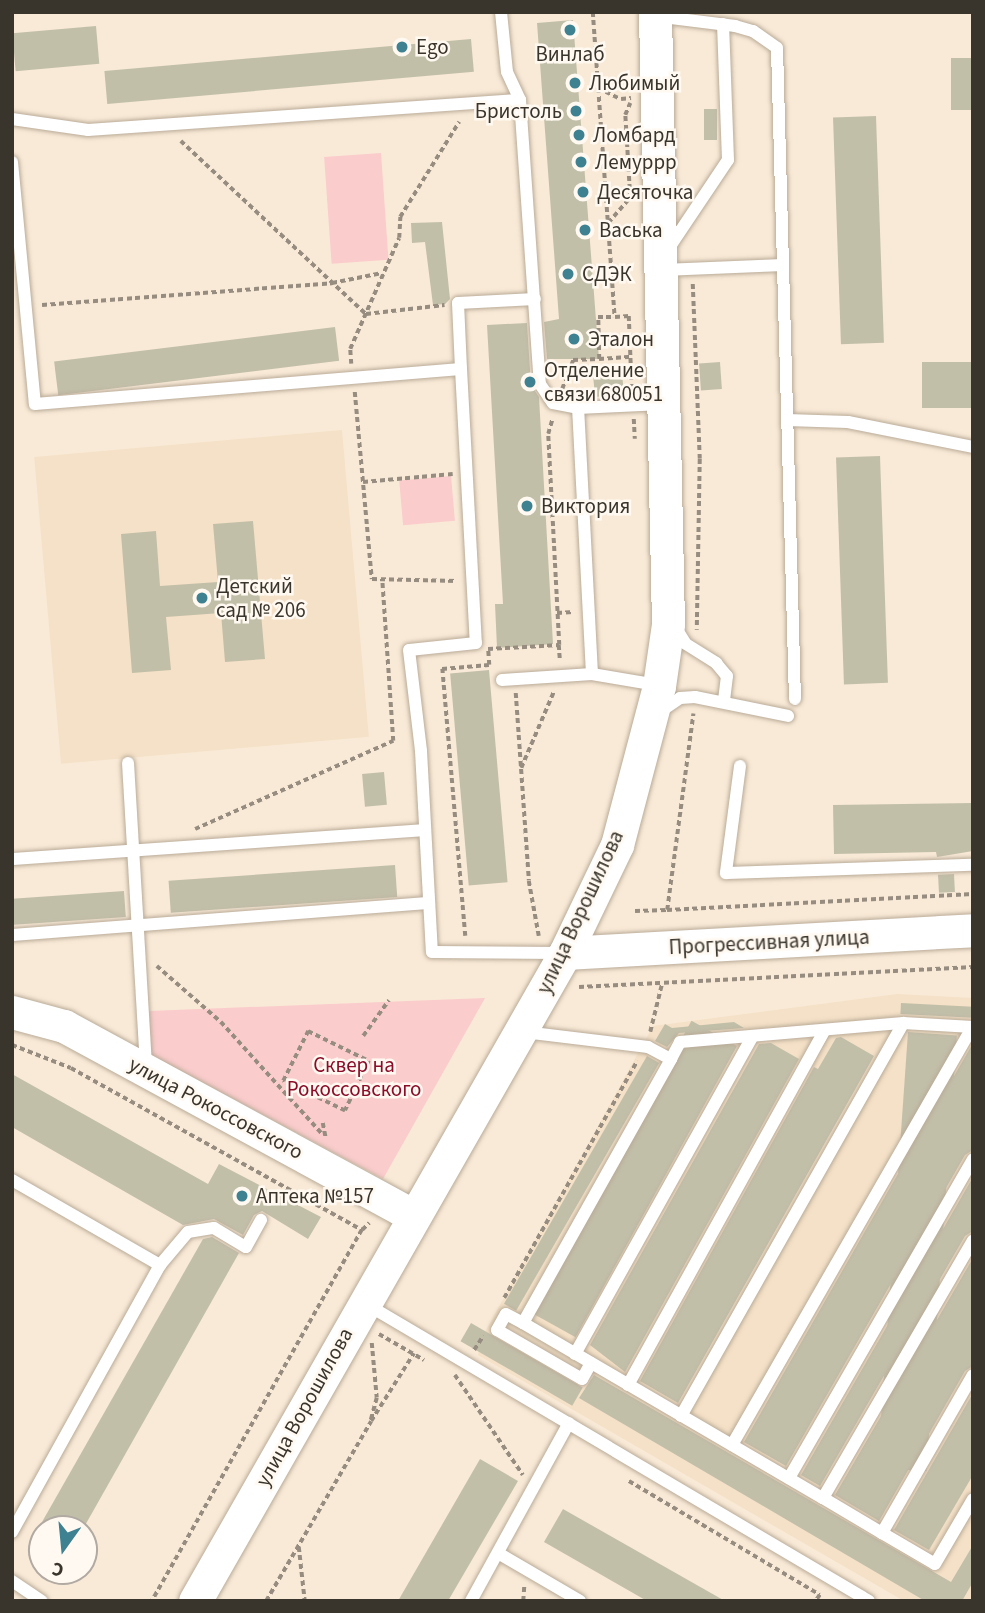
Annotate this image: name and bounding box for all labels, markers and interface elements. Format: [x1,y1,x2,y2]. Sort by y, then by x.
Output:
marker: Винлаб [562,22,578,38]
place label: Ego [416,34,449,60]
marker: Ego [394,39,410,55]
place label: Винлаб [535,41,605,67]
place label: Любимый [589,70,680,96]
marker: Любимый [567,75,583,91]
place label: Бристоль [475,98,562,124]
marker: Бристоль [568,103,584,119]
place label: Ломбард [593,122,676,148]
marker: Ломбард [571,127,587,143]
place label: Лемуррр [595,149,677,175]
marker: Лемуррр [573,154,589,170]
place label: Десяточка [597,179,693,205]
marker: Десяточка [575,184,591,200]
place label: Васька [599,217,663,243]
marker: Васька [577,222,593,238]
place label: СДЭК [582,261,632,287]
marker: СДЭК [560,266,576,282]
place label: Эталон [588,326,654,352]
marker: Эталон [566,331,582,347]
place label: Отделение связи 680051 [544,357,663,407]
marker: Отделение связи 680051 [522,374,538,390]
place label: Виктория [541,493,630,519]
marker: Виктория [519,498,535,514]
place label: Детский сад № 206 [216,573,306,623]
marker: Детский сад № 206 [194,590,210,606]
street label: улица Ворошилова [531,826,629,998]
street label: Прогрессивная улица [668,924,870,960]
street label: улица Рокоссовского [125,1051,307,1165]
park label: Сквер на Рокоссовского [287,1052,421,1102]
place label: Аптека №157 [256,1183,374,1209]
marker: Аптека №157 [234,1188,250,1204]
street label: улица Ворошилова [250,1323,358,1491]
north arrow [28,1515,98,1585]
text: С [49,1554,67,1583]

